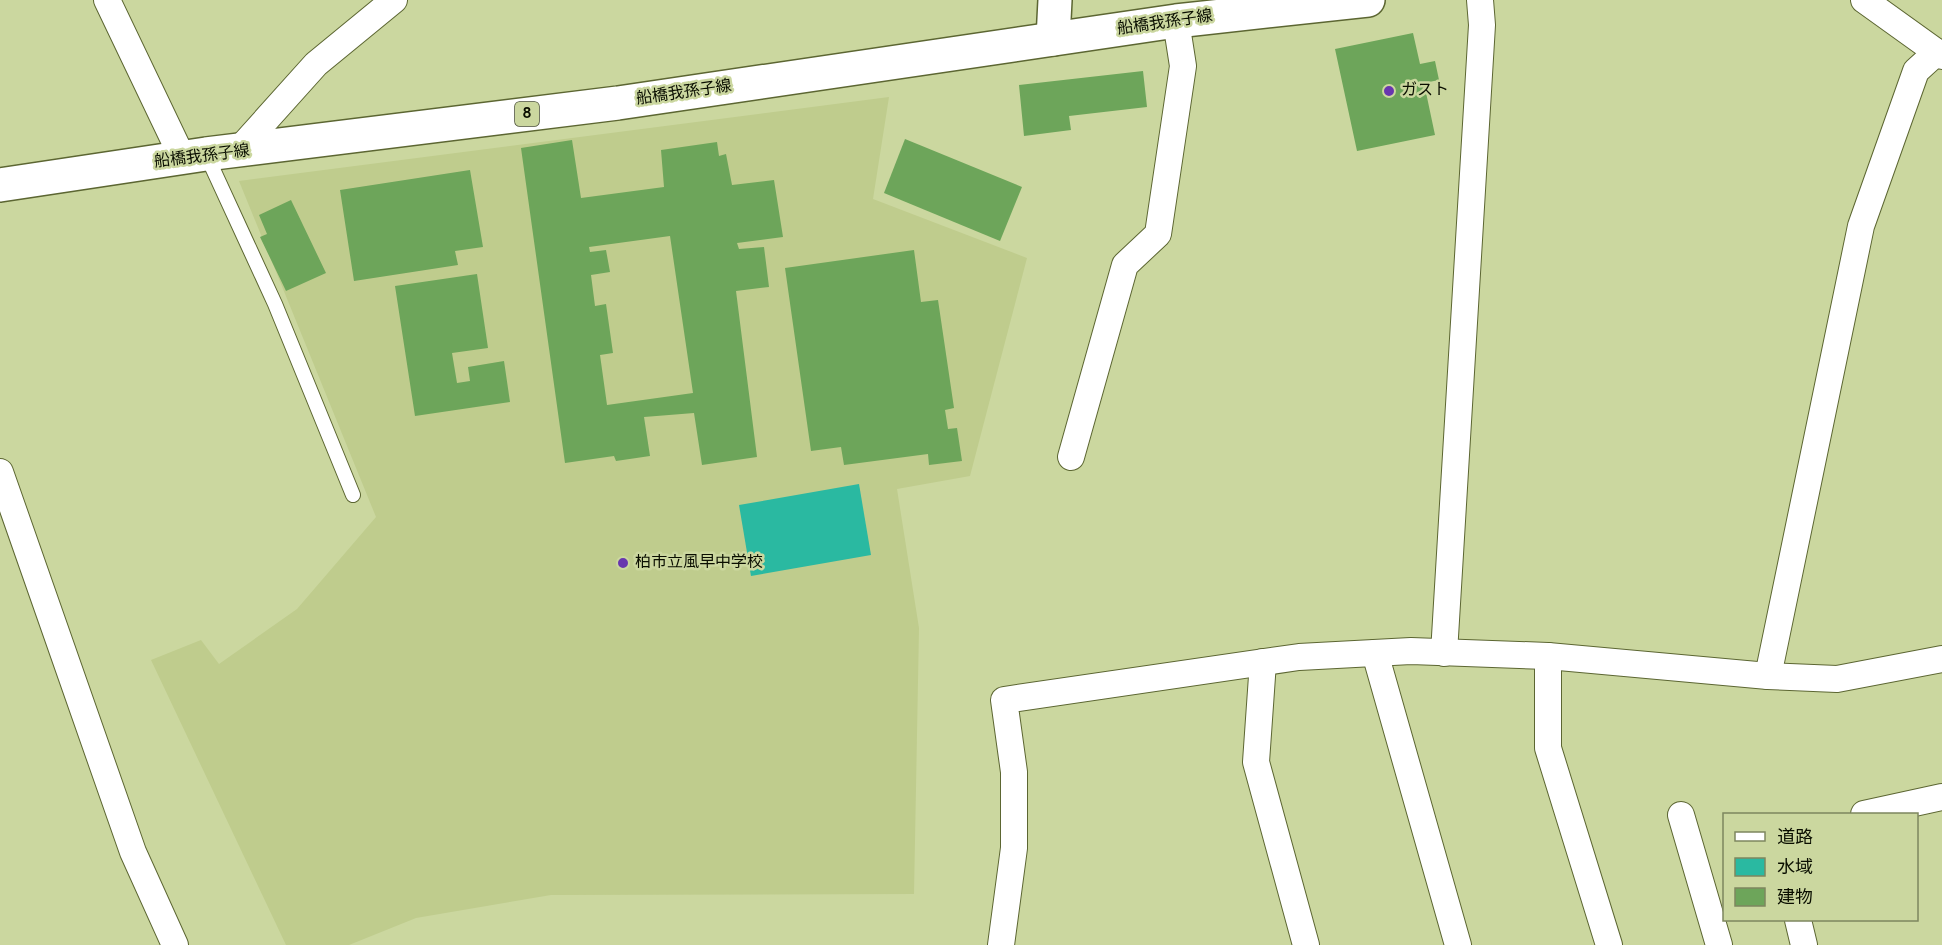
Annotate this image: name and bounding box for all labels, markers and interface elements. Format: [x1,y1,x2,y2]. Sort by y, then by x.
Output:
street label: 船橋我孫子線 [1116,6,1214,40]
street label: 船橋我孫子線 [635,76,733,110]
place label: ガスト [1401,81,1449,101]
marker: ガスト [1382,84,1396,98]
road number: 8 [515,102,539,126]
street label: 船橋我孫子線 [153,141,251,173]
place label: 柏市立風早中学校 [635,553,763,573]
marker: 柏市立風早中学校 [616,556,630,570]
legend [1723,813,1918,921]
text: 道路 [1777,827,1813,850]
text: 水域 [1777,857,1813,880]
text: 建物 [1777,887,1813,910]

